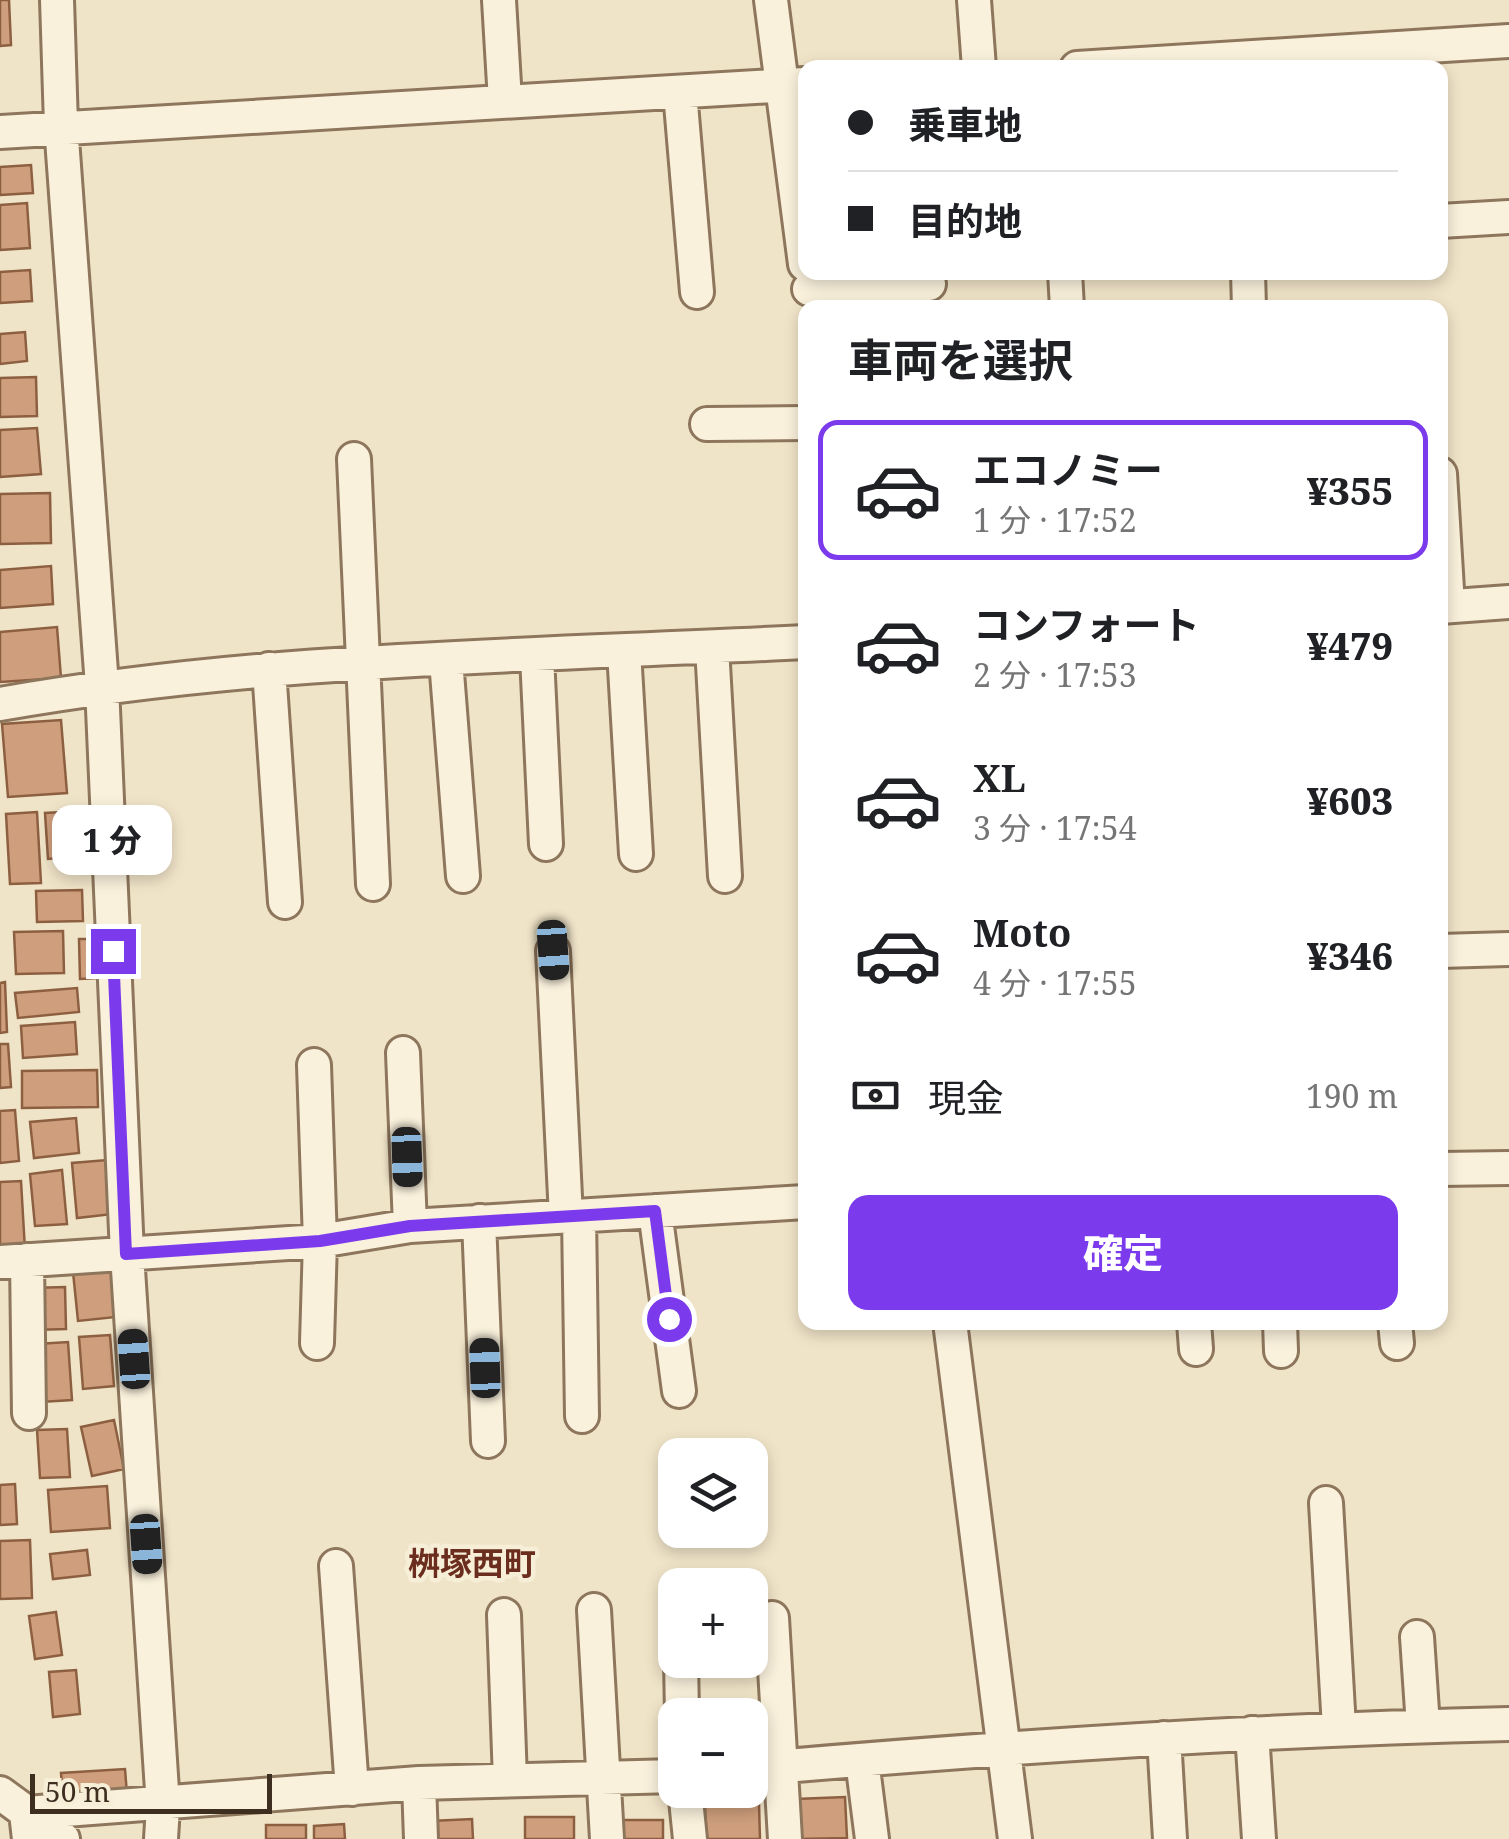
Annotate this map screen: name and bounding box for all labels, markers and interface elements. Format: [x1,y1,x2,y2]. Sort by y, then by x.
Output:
text: 乗車地 [908,98,1022,150]
text: 目的地 [908,194,1022,246]
text: 車両を選択 [848,329,1073,390]
text: エコノミー [973,443,1163,495]
icon: car [853,445,943,535]
text: ¥355 [1307,464,1393,516]
text: 1 分 · 17:52 [973,498,1137,541]
text: コンフォート [973,598,1200,650]
icon: car [853,600,943,690]
text: ¥479 [1307,619,1393,671]
text: 2 分 · 17:53 [973,653,1137,696]
text: XL [973,751,1026,803]
icon: car [853,755,943,845]
text: ¥603 [1307,774,1393,826]
callout: 1 分 [53,806,173,876]
text: 3 分 · 17:54 [973,806,1137,849]
text: 1 分 [83,818,141,861]
text: Moto [973,906,1071,958]
icon: car [853,910,943,1000]
car [536,919,570,981]
route end [91,929,136,974]
text: ¥346 [1307,929,1393,981]
text: 4 分 · 17:55 [973,961,1137,1004]
icon: cash [848,1068,903,1123]
text: 現金 [928,1071,1004,1123]
text: 190 m [1306,1074,1398,1117]
car [391,1126,423,1188]
button: 確定 [848,1195,1398,1310]
route start [647,1297,692,1342]
car [117,1328,151,1390]
car [469,1337,501,1399]
map controls [658,1438,768,1808]
button: layers [658,1438,768,1548]
car [129,1513,163,1575]
district label: 桝塚西町 [408,1541,536,1584]
button: + [658,1568,768,1678]
button: − [658,1698,768,1808]
scale bar [30,1769,272,1814]
text: 50 m [45,1772,110,1810]

